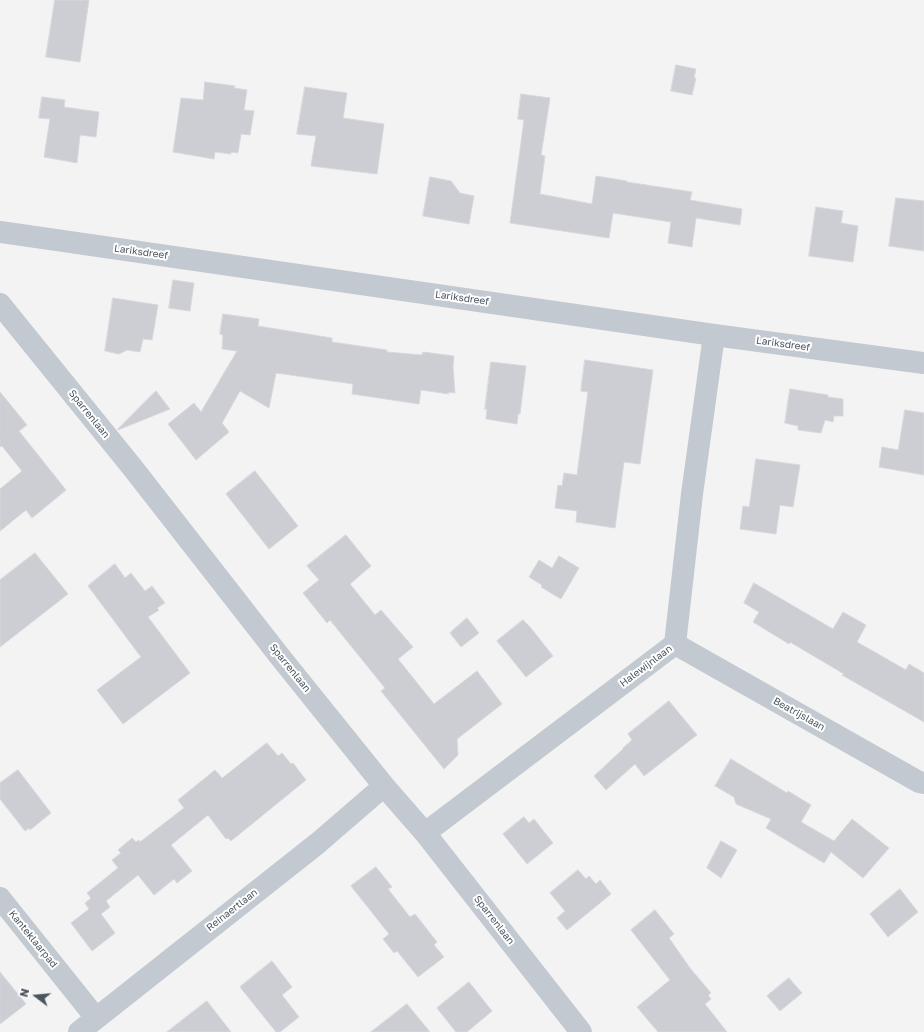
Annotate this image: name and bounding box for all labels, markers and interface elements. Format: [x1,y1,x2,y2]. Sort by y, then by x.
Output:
street label: Lariksdreef [113,242,169,262]
street label: Lariksdreef [434,288,490,308]
street label: Lariksdreef [755,334,811,354]
street label: Sparrenlaan [66,387,112,441]
street label: Sparrenlaan [267,641,313,695]
street label: Halewijnlaan [618,642,674,690]
street label: Beatrijslaan [771,695,827,733]
street label: Reinaertlaan [204,886,260,934]
street label: Sparrenlaan [471,893,517,947]
street label: Kanteklaarpad [6,908,60,970]
north arrow [16,976,56,1016]
text: N [17,987,31,998]

